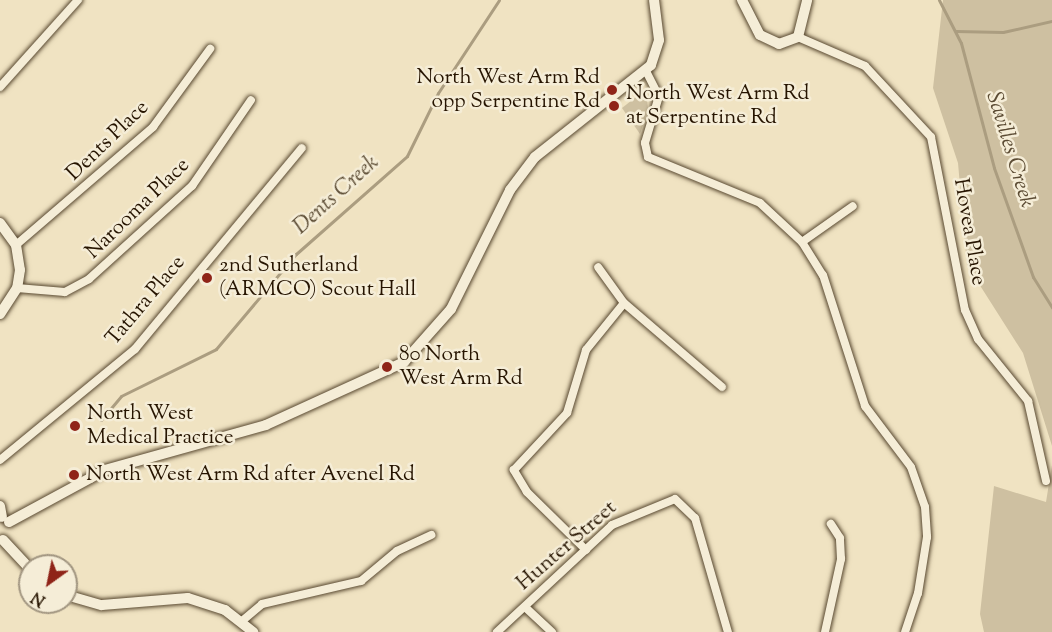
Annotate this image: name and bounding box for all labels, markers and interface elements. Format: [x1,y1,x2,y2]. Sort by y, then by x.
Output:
place label: North West Arm Rd opp Serpentine Rd [417,65,600,115]
place label: North West Arm Rd at Serpentine Rd [626,81,809,131]
marker: North West Arm Rd opp Serpentine Rd [605,83,619,97]
water label: Savilles Creek [979,89,1039,211]
street label: Dents Place [62,96,154,186]
marker: North West Arm Rd at Serpentine Rd [607,99,621,113]
water label: Dents Creek [289,151,385,241]
street label: Narooma Place [81,153,195,265]
street label: Hovea Place [947,177,991,287]
street label: Tathra Place [101,251,191,351]
place label: 2nd Sutherland (ARMCO) Scout Hall [219,253,416,303]
marker: 2nd Sutherland (ARMCO) Scout Hall [200,271,214,285]
place label: 80 North West Arm Rd [399,342,523,392]
marker: 80 North West Arm Rd [380,360,394,374]
place label: North West Medical Practice [87,401,234,451]
marker: North West Medical Practice [68,419,82,433]
place label: North West Arm Rd after Avenel Rd [86,462,415,488]
marker: North West Arm Rd after Avenel Rd [67,468,81,482]
street label: Hunter Street [512,496,622,596]
north arrow [18,554,78,614]
text: N [27,585,51,611]

